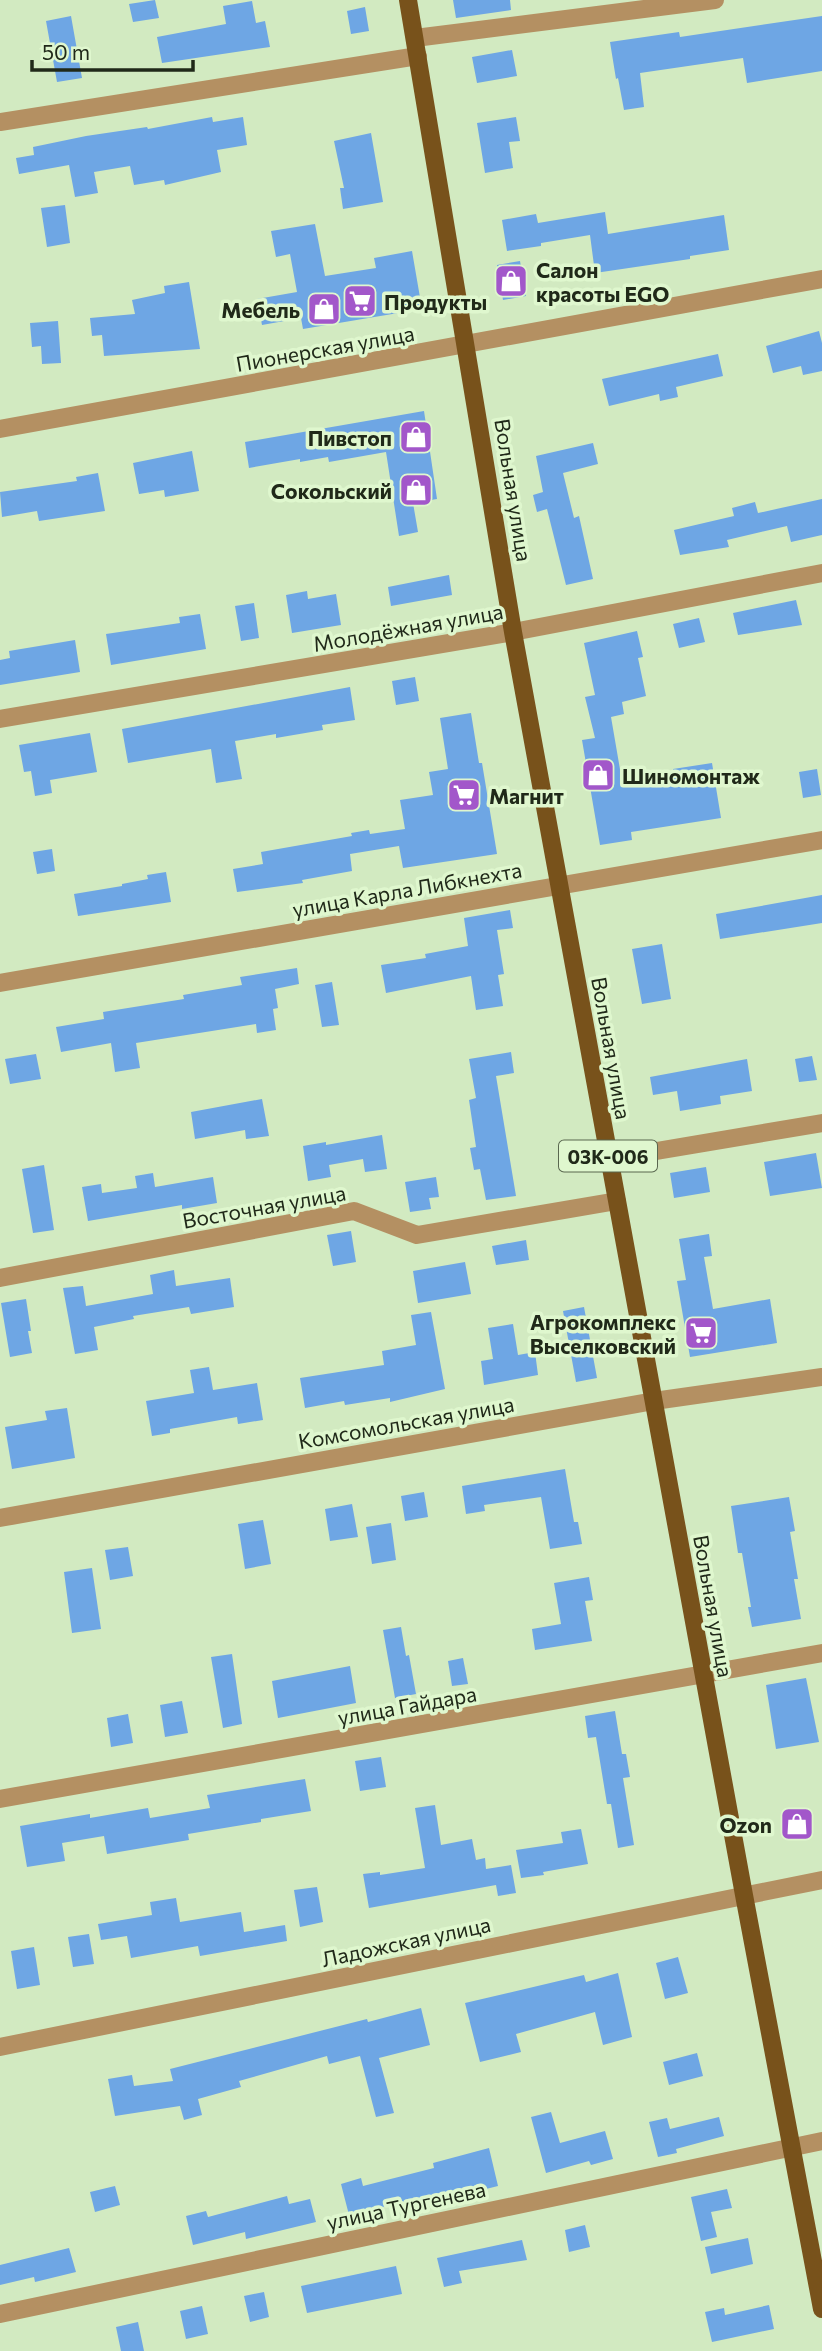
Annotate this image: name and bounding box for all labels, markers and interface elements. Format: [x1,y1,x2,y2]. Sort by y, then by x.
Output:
scale bar [32,28,192,72]
text: 50 m [42,39,90,64]
place label: Салон красоты EGO [536,257,669,306]
shop icon: Салон красоты EGO [492,262,530,300]
supermarket icon: Продукты [341,282,379,320]
place label: Продукты [384,289,487,314]
shop icon: Мебель [305,290,343,328]
place label: Мебель [221,297,300,322]
street label: Пионерская улица [234,320,416,376]
street label: Вольная улица [490,417,538,563]
shop icon: Пивстоп [397,418,435,456]
place label: Пивстоп [308,425,392,450]
shop icon: Сокольский [397,471,435,509]
place label: Сокольский [271,478,392,503]
street label: Молодёжная улица [311,598,505,656]
shop icon: Шиномонтаж [579,756,617,794]
place label: Шиномонтаж [622,763,760,788]
supermarket icon: Магнит [445,776,483,814]
place label: Магнит [489,783,564,808]
street label: улица Карла Либкнехта [290,857,524,921]
street label: Вольная улица [587,975,637,1121]
road number: 03К-006 [559,1140,657,1172]
street label: Восточная улица [180,1179,348,1233]
place label: Агрокомплекс Выселковский [530,1309,676,1358]
supermarket icon: Агрокомплекс Выселковский [682,1314,720,1352]
street label: Комсомольская улица [296,1391,516,1453]
street label: Вольная улица [689,1533,739,1679]
street label: улица Гайдара [335,1680,479,1730]
shop icon: Ozon [778,1805,816,1843]
place label: Ozon [719,1812,772,1837]
street label: Ладожская улица [319,1911,493,1971]
street label: улица Тургенева [324,2176,488,2234]

